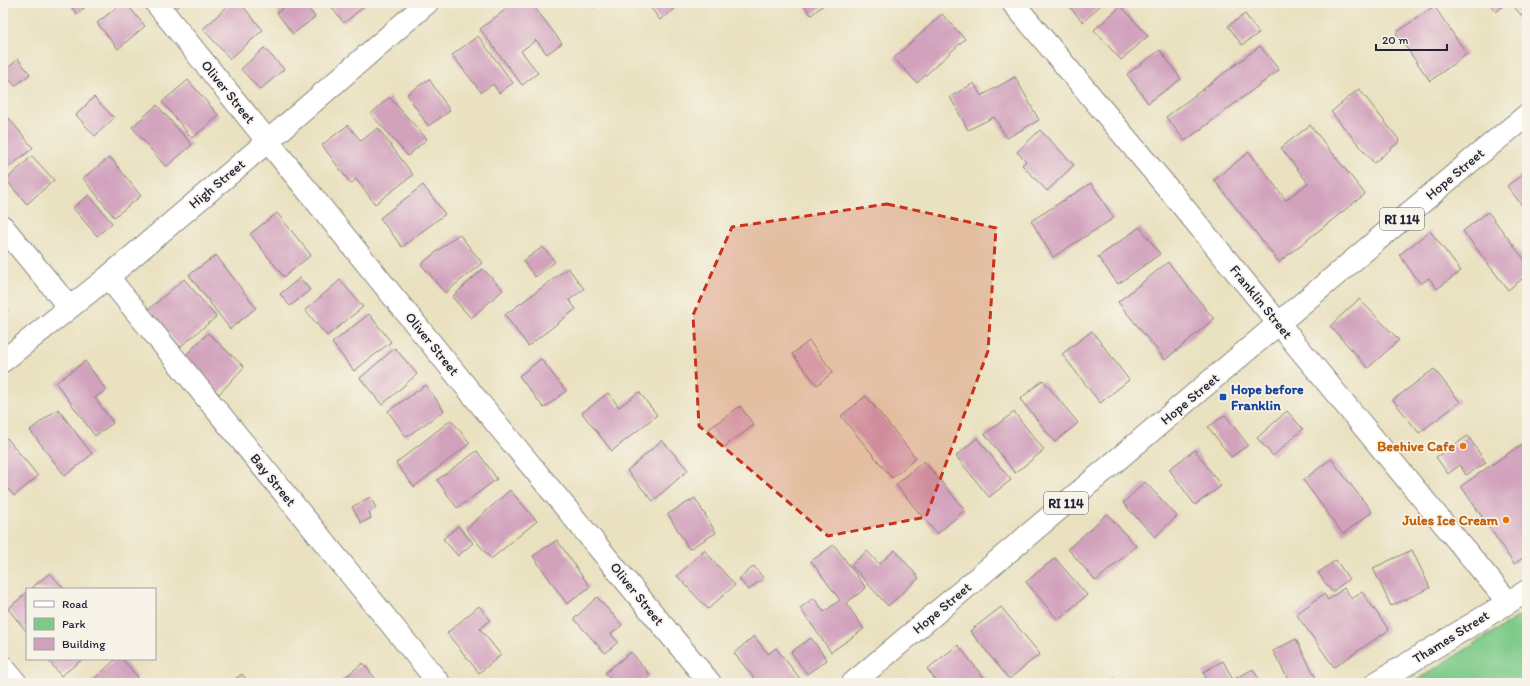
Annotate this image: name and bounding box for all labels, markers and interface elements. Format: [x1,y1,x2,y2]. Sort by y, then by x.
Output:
scale bar [1376,26,1447,52]
text: 20 m [1382,33,1409,47]
street label: Oliver Street [197,57,259,127]
street label: Hope Street [1422,145,1488,203]
street label: High Street [185,156,249,212]
road number: RI 114 [1380,208,1424,230]
street label: Franklin Street [1226,262,1296,342]
street label: Oliver Street [401,309,463,379]
street label: Hope Street [1157,370,1223,428]
place label: Hope before Franklin [1231,381,1304,414]
marker: Hope before Franklin [1218,392,1228,402]
place label: Beehive Cafe [1377,438,1455,455]
marker: Beehive Cafe [1458,441,1468,451]
street label: Bay Street [246,450,300,510]
road number: RI 114 [1044,492,1088,514]
place label: Jules Ice Cream [1402,512,1499,529]
marker: Jules Ice Cream [1501,515,1511,525]
street label: Oliver Street [606,559,668,629]
street label: Hope Street [909,579,975,637]
legend [26,588,156,660]
text: Road [62,597,88,611]
street label: Thames Street [1410,607,1492,667]
text: Park [62,617,86,631]
text: Building [62,637,106,651]

